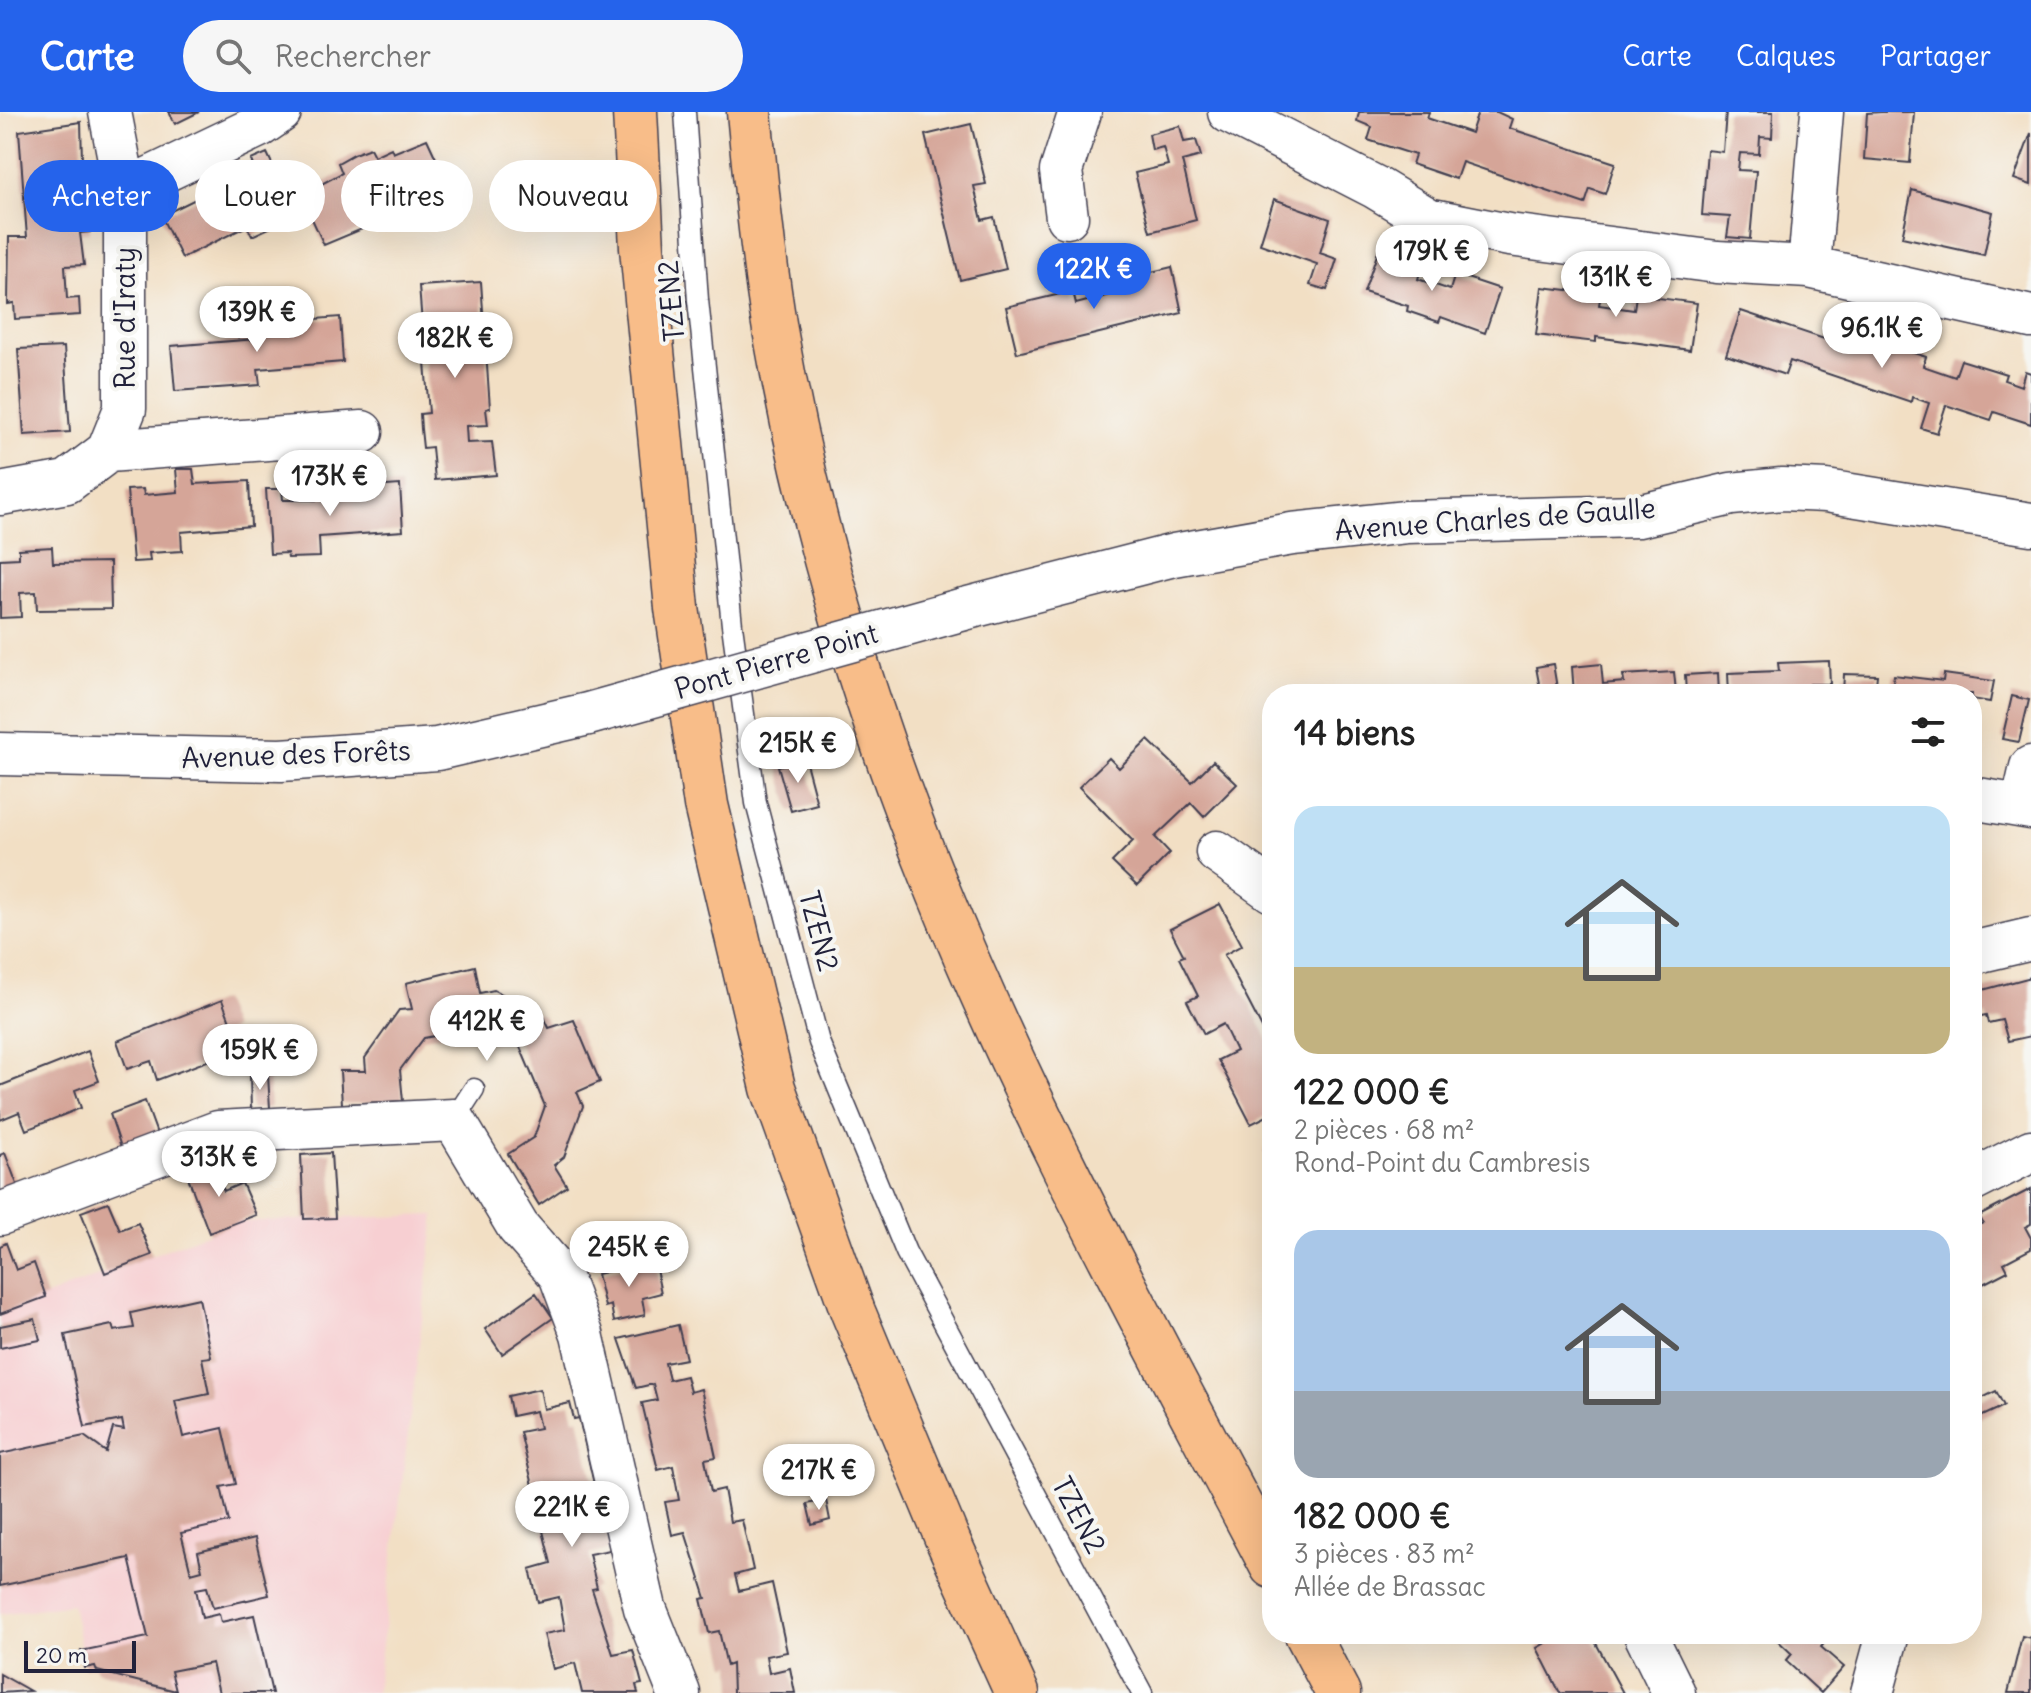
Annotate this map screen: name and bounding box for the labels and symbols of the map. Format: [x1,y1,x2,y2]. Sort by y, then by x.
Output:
pin: 179K € [1367,225,1497,293]
pin: 122K € [1029,243,1159,311]
street label: Rue d'Iraty [107,247,143,389]
pin: 131K € [1551,251,1681,319]
street label: TZEN2 [650,259,692,343]
pin: 139K € [192,286,322,354]
pin: 96.1K € [1808,302,1956,370]
pin: 182K € [390,312,520,380]
pin: 173K € [265,450,395,518]
street label: Avenue Charles de Gaulle [1333,490,1657,548]
street label: Pont Pierre Point [670,615,882,707]
pin: 215K € [733,717,863,785]
street label: Avenue des Forêts [181,732,411,776]
street label: TZEN2 [791,887,847,975]
pin: 412K € [422,995,552,1063]
pin: 159K € [195,1024,325,1092]
pin: 313K € [154,1131,284,1199]
pin: 245K € [564,1221,694,1289]
pin: 217K € [754,1444,884,1512]
street label: TZEN2 [1044,1470,1114,1560]
pin: 221K € [507,1481,637,1549]
scale bar [24,1637,136,1673]

